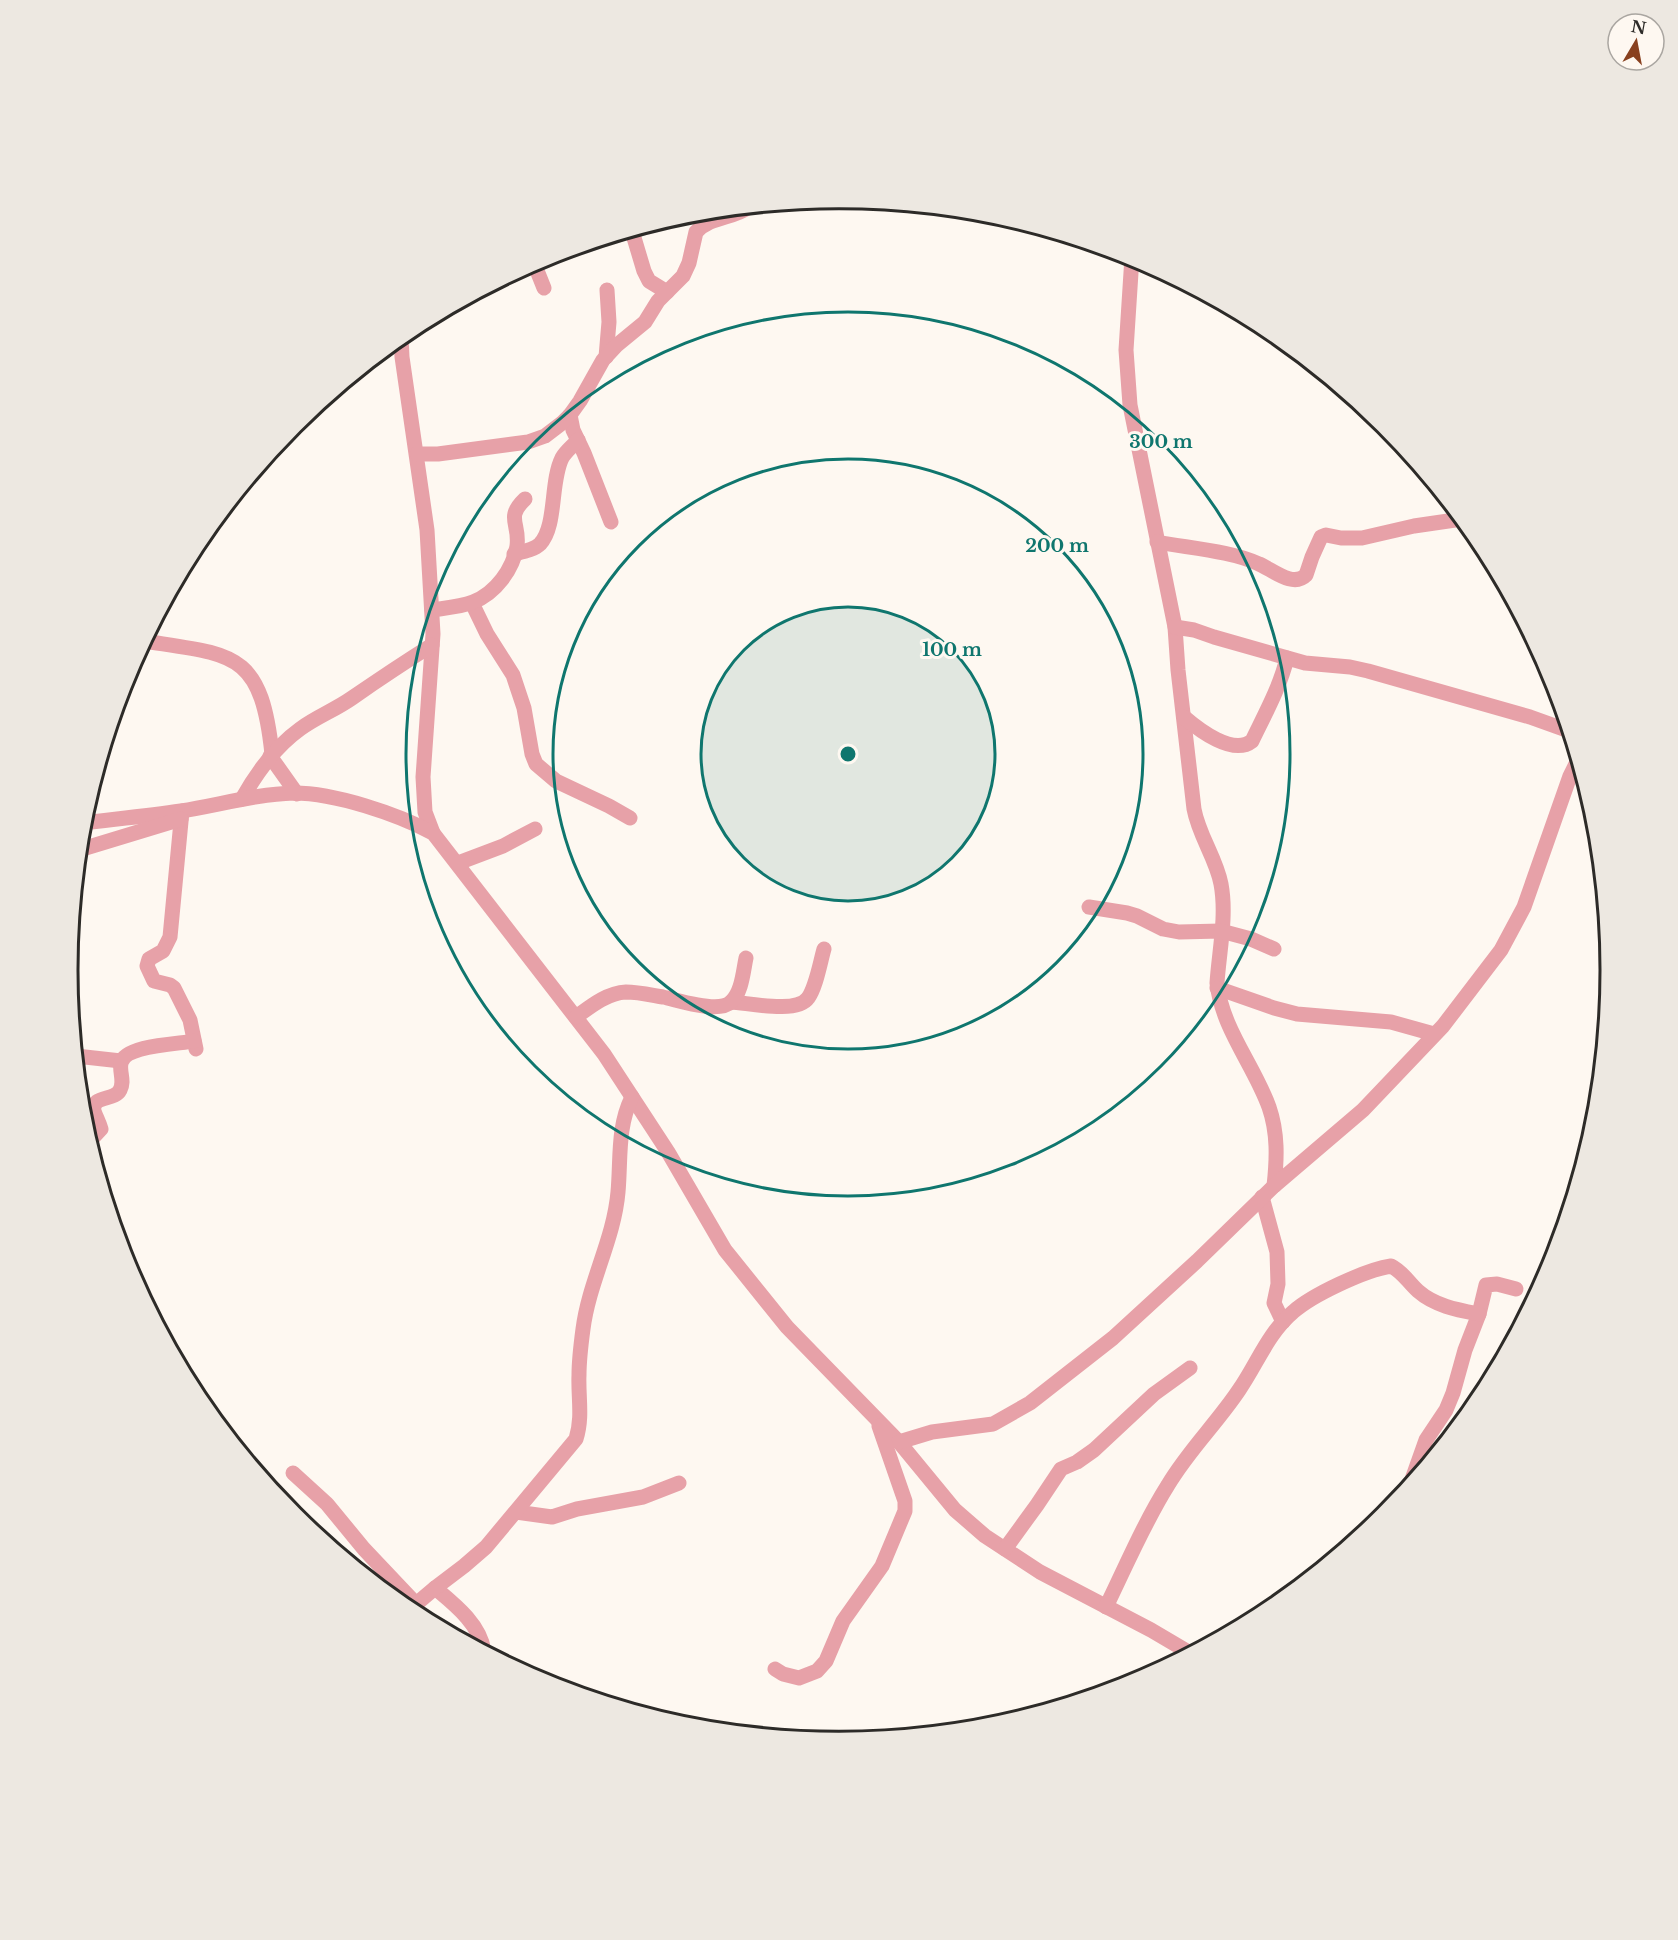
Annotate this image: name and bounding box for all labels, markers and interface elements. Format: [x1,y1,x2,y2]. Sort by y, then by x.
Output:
north arrow [1606,12,1666,72]
text: N [1629,16,1648,38]
text: 300 m [1129,431,1193,453]
text: 200 m [1025,535,1089,557]
text: 100 m [922,639,982,661]
centre of rings [838,744,858,764]

